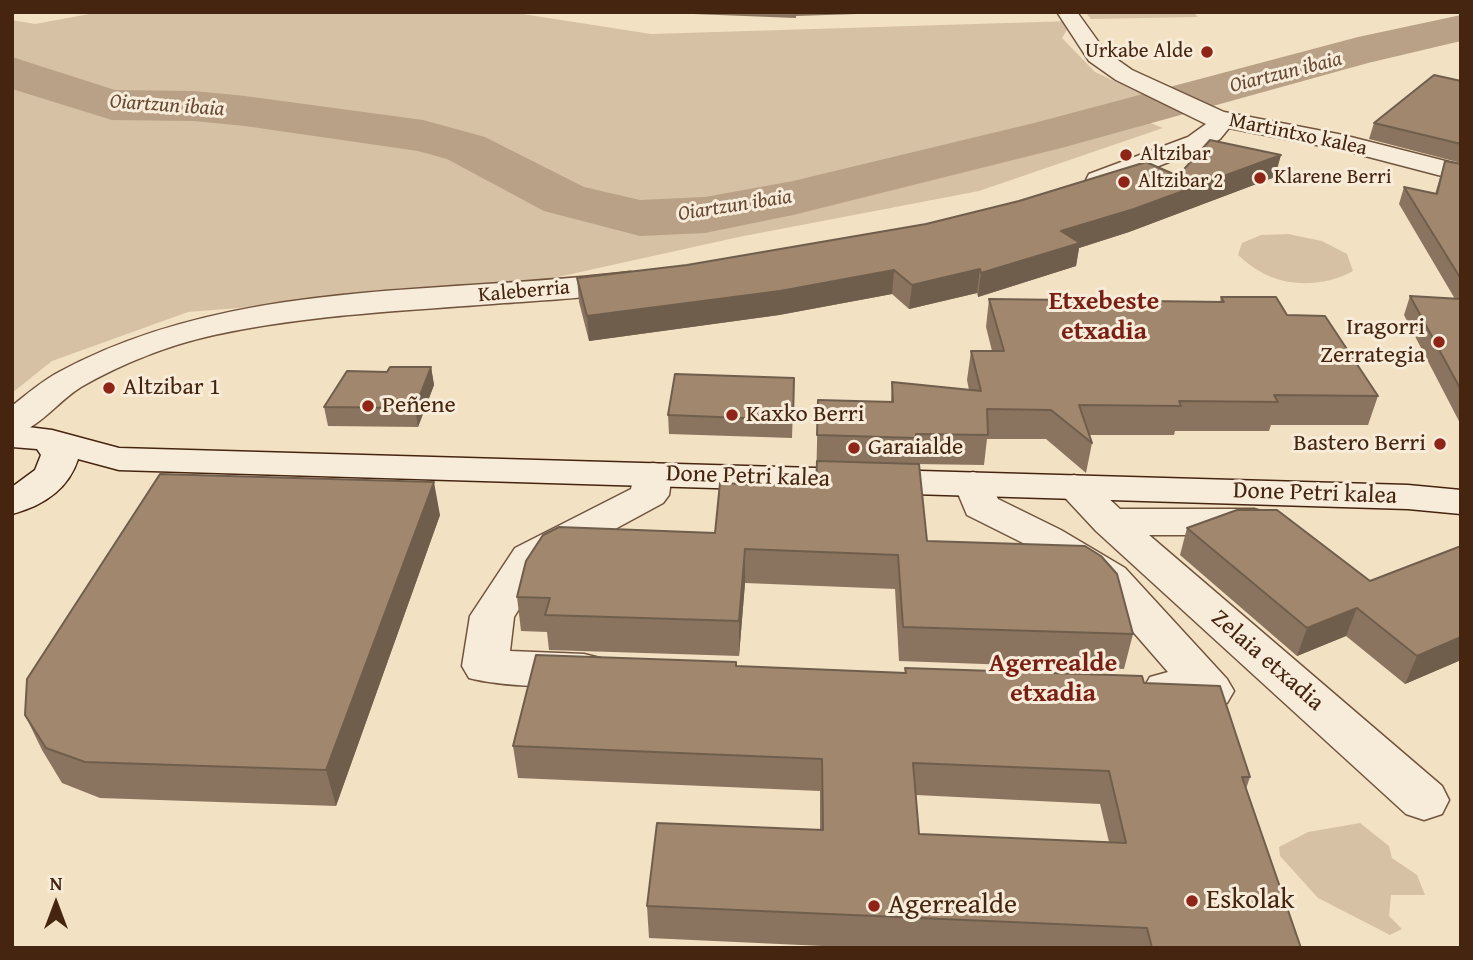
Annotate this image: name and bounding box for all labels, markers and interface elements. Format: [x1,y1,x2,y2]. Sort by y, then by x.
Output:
place label: Urkabe Alde [1085,39,1193,65]
marker: Urkabe Alde [1199,44,1215,60]
water label: Oiartzun ibaia [1227,47,1345,99]
water label: Oiartzun ibaia [109,89,225,123]
street label: Martintxo kalea [1227,108,1369,162]
place label: Altzibar [1140,142,1211,168]
marker: Altzibar [1118,147,1134,163]
place label: Klarene Berri [1274,165,1392,191]
place label: Altzibar 2 [1138,169,1223,195]
marker: Klarene Berri [1252,170,1268,186]
marker: Altzibar 2 [1116,174,1132,190]
water label: Oiartzun ibaia [676,185,794,227]
street label: Kaleberria [477,275,571,309]
district label: Etxebeste etxadia [1049,286,1159,348]
place label: Iragorri Zerrategia [1320,314,1425,370]
marker: Iragorri Zerrategia [1431,334,1447,350]
place label: Altzibar 1 [123,374,220,402]
marker: Altzibar 1 [101,380,117,396]
place label: Peñene [382,392,456,420]
marker: Peñene [360,398,376,414]
place label: Kaxko Berri [746,401,864,429]
marker: Kaxko Berri [724,407,740,423]
place label: Bastero Berri [1293,430,1426,458]
place label: Garaialde [868,434,963,462]
marker: Bastero Berri [1432,436,1448,452]
marker: Garaialde [846,440,862,456]
street label: Done Petri kalea [665,460,831,494]
street label: Done Petri kalea [1232,477,1398,511]
street label: Zelaia etxadia [1205,604,1329,718]
district label: Agerrealde etxadia [989,648,1117,710]
north arrow [21,869,91,939]
text: N [50,869,62,897]
place label: Eskolak [1206,884,1295,918]
place label: Agerrealde [888,889,1017,923]
marker: Eskolak [1184,893,1200,909]
marker: Agerrealde [866,898,882,914]

